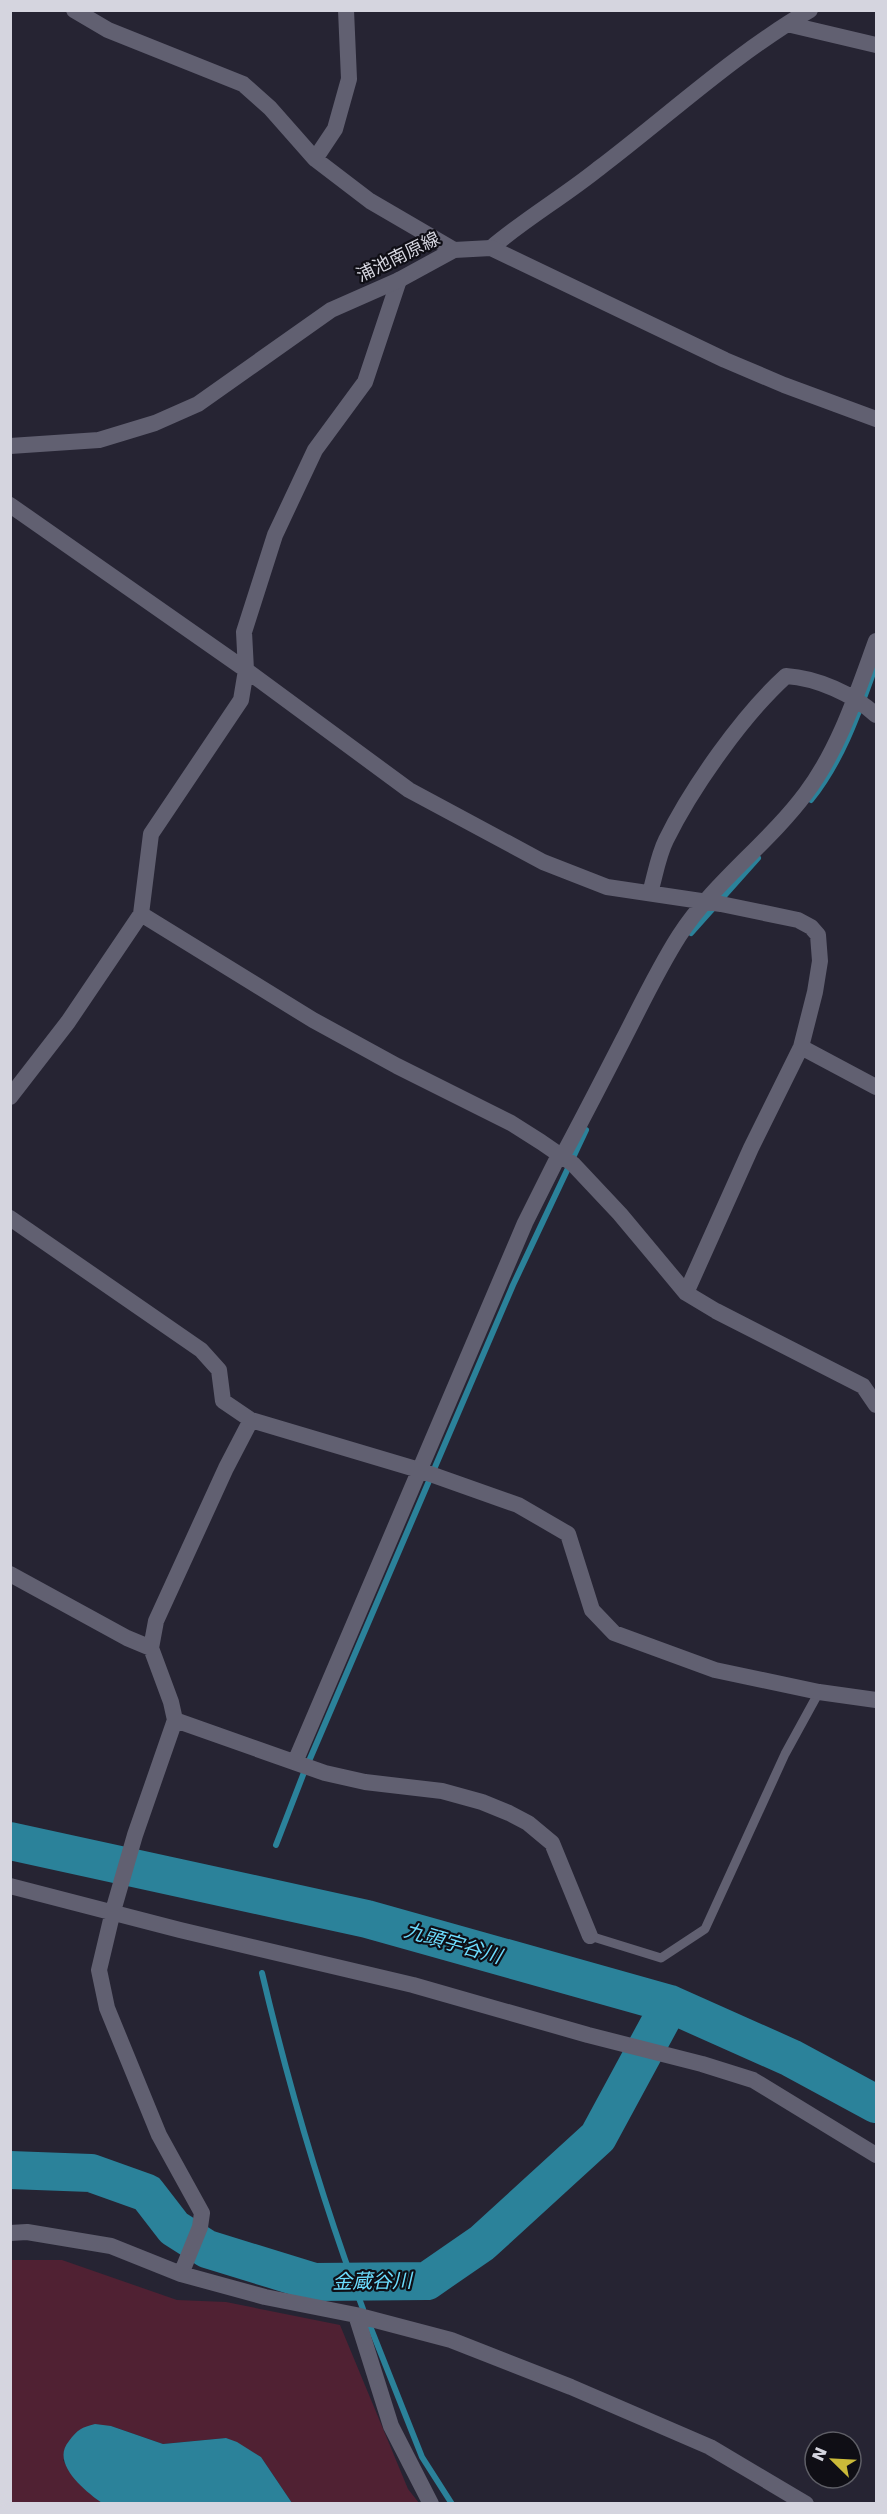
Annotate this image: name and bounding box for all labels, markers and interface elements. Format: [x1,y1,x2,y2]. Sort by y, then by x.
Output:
street label: 浦池南原線 [353,227,443,286]
water label: 九頭宇谷川 [402,1918,506,1969]
water label: 金蔵谷川 [332,2268,414,2294]
north arrow [803,2430,863,2490]
text: N [808,2444,831,2464]

